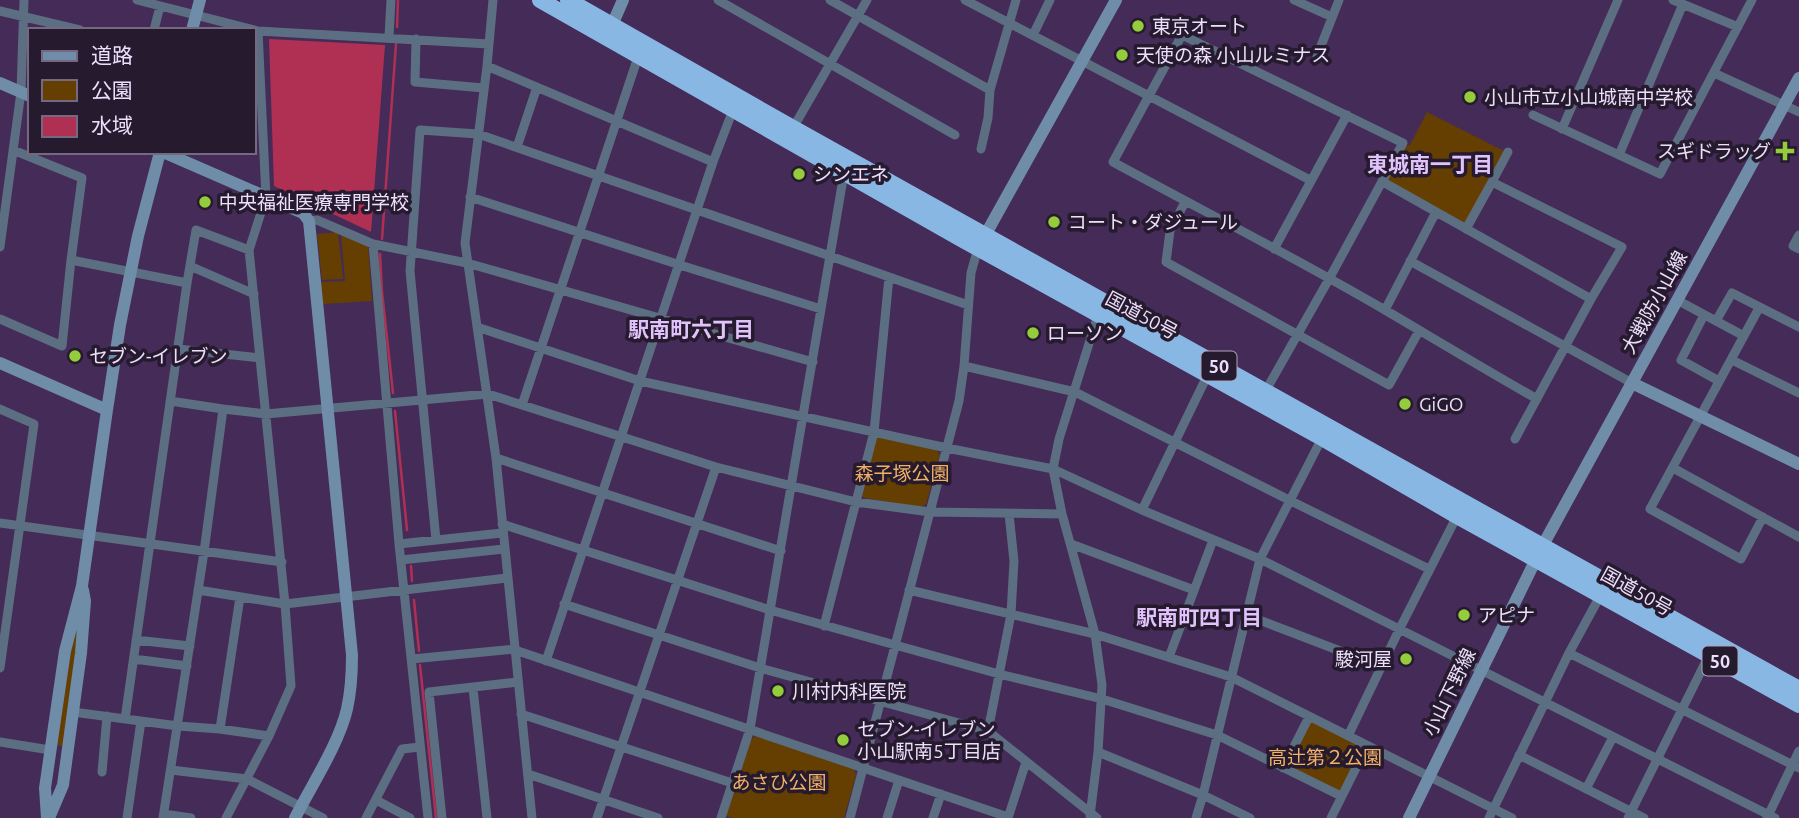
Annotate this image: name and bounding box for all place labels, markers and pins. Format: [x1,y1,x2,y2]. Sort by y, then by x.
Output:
place label: 東京オート [1152,15,1247,37]
marker: 東京オート [1130,18,1146,34]
place label: 天使の森 小山ルミナス [1136,44,1330,66]
marker: 天使の森 小山ルミナス [1114,47,1130,63]
place label: 小山市立小山城南中学校 [1484,86,1693,108]
marker: 小山市立小山城南中学校 [1462,89,1478,105]
place label: スギドラッグ [1657,140,1771,162]
marker: スギドラッグ [1777,143,1793,159]
place label: シンエネ [813,163,889,185]
marker: シンエネ [791,166,807,182]
place label: 中央福祉医療専門学校 [219,191,409,213]
marker: 中央福祉医療専門学校 [197,194,213,210]
place label: コート・ダジュール [1068,211,1238,233]
marker: コート・ダジュール [1046,214,1062,230]
place label: ローソン [1047,322,1123,344]
marker: ローソン [1025,325,1041,341]
place label: セブン-イレブン [89,345,228,367]
marker: セブン-イレブン [67,348,83,364]
place label: GiGO [1419,393,1464,415]
marker: GiGO [1397,396,1413,412]
place label: アピナ [1478,604,1535,626]
marker: アピナ [1456,607,1472,623]
place label: 駿河屋 [1335,648,1392,670]
marker: 駿河屋 [1398,651,1414,667]
place label: 川村内科医院 [792,680,906,702]
marker: 川村内科医院 [770,683,786,699]
place label: セブン-イレブン 小山駅南5丁目店 [857,718,1001,762]
marker: セブン-イレブン 小山駅南5丁目店 [835,732,851,748]

